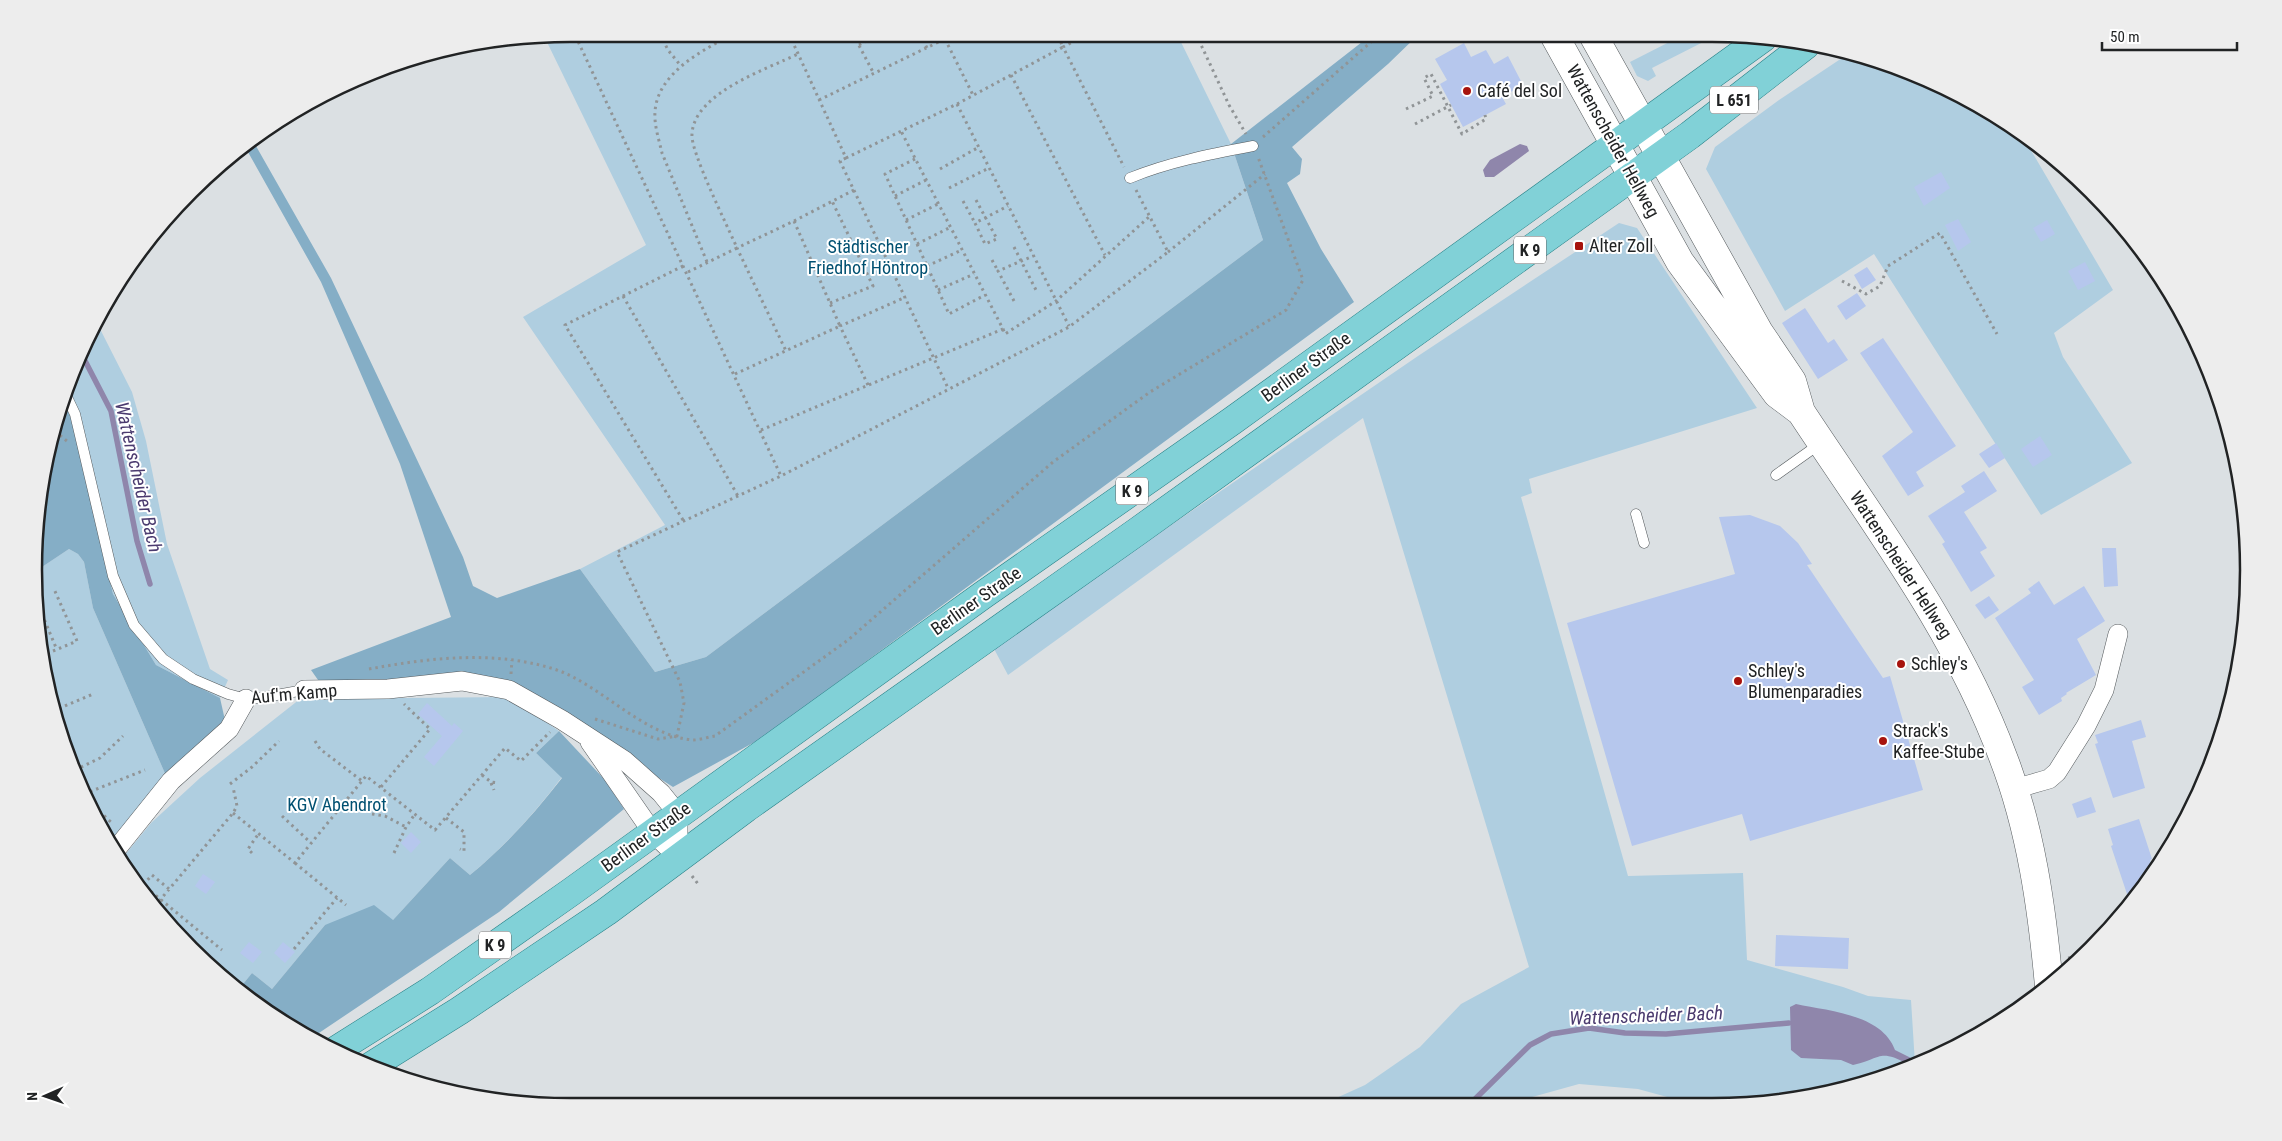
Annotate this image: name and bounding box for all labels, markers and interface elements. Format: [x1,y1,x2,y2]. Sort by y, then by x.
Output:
scale bar [2102,20,2237,52]
text: 50 m [2110,28,2140,46]
street label: Wattenscheider Hellweg [1563,61,1664,221]
place label: Café del Sol [1477,80,1562,101]
marker: Café del Sol [1461,85,1473,97]
road number: L 651 [1710,86,1758,114]
place label: Alter Zoll [1589,235,1653,256]
park label: Städtischer Friedhof Höntrop [808,236,928,278]
road number: K 9 [1514,236,1546,264]
marker: Alter Zoll [1573,240,1585,252]
street label: Berliner Straße [1257,327,1354,406]
water label: Wattenscheider Bach [110,400,167,555]
road number: K 9 [1116,478,1148,504]
street label: Wattenscheider Hellweg [1846,487,1957,642]
street label: Berliner Straße [927,562,1025,639]
place label: Schley's [1911,653,1968,674]
marker: Schley's [1895,658,1907,670]
place label: Schley's Blumenparadies [1748,660,1862,702]
marker: Schley's Blumenparadies [1732,675,1744,687]
street label: Auf'm Kamp [250,679,338,708]
place label: Strack's Kaffee-Stube [1893,720,1985,762]
marker: Strack's Kaffee-Stube [1877,735,1889,747]
park label: KGV Abendrot [287,794,387,815]
street label: Berliner Straße [597,797,694,876]
road number: K 9 [479,932,511,958]
water label: Wattenscheider Bach [1569,1001,1723,1030]
north arrow [20,1071,70,1121]
text: N [24,1092,40,1101]

